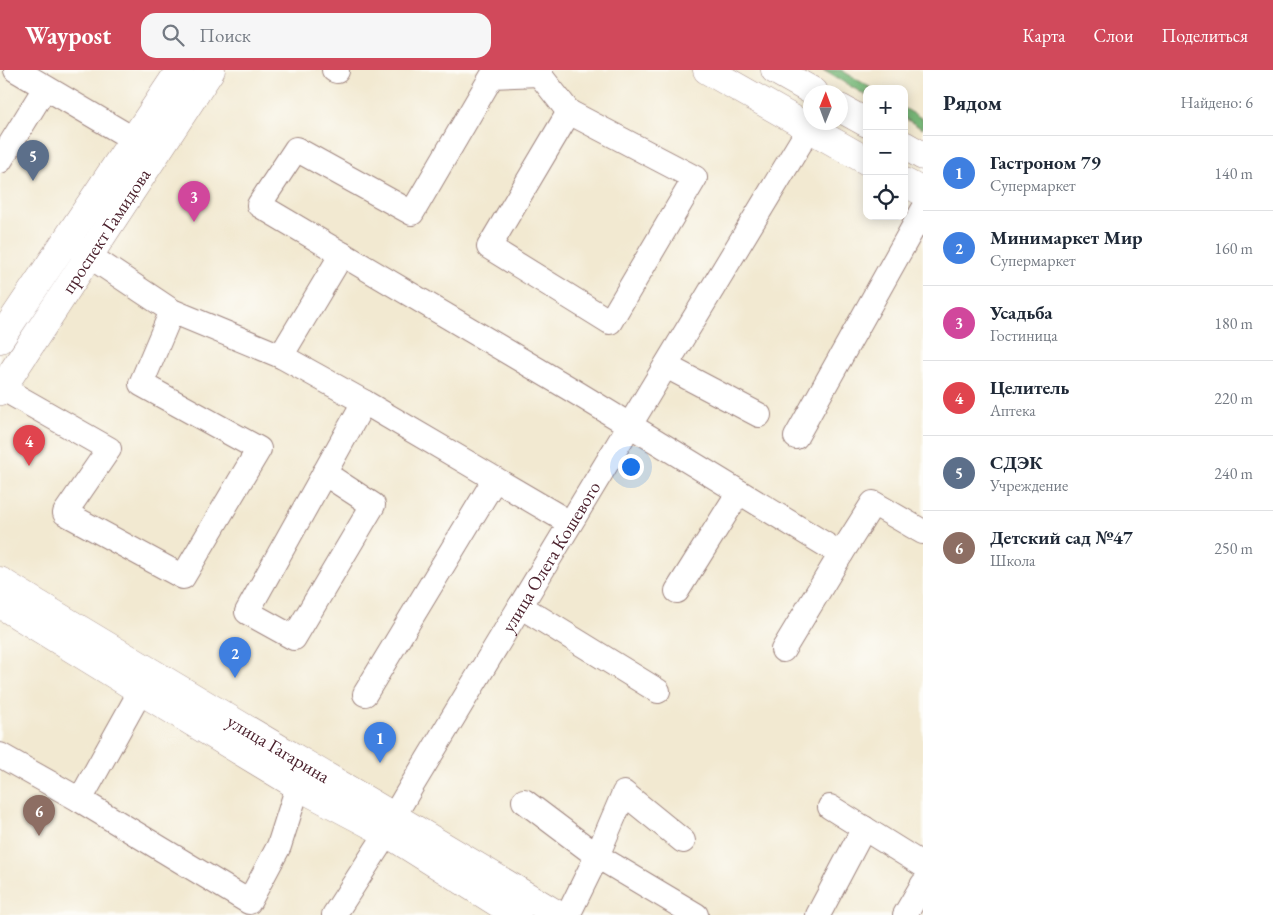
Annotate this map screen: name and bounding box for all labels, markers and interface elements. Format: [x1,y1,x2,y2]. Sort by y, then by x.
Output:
search box [141,13,491,58]
text: Waypost [25,20,111,51]
icon: search [159,21,187,49]
text: Поиск [199,23,251,48]
text: Карта [1023,24,1066,47]
text: Слои [1094,24,1133,47]
text: Поделиться [1161,24,1248,47]
north arrow [803,85,848,130]
map controls [863,85,908,220]
button: + [863,85,908,130]
text: Рядом [943,89,1002,116]
text: Найдено: 6 [1181,92,1253,113]
button: − [863,130,908,175]
pin: 5 [17,140,49,181]
text: Гастроном 79 [990,150,1101,175]
street label: проспект Гамидова [56,163,156,298]
text: 1 [955,163,963,184]
text: 140 m [1214,163,1253,184]
button: locate [863,175,908,220]
text: Супермаркет [990,175,1076,196]
pin: 3 [178,181,210,222]
text: Минимаркет Мир [990,225,1143,250]
text: 2 [955,238,963,259]
text: 160 m [1214,238,1253,259]
text: Супермаркет [990,250,1076,271]
text: Усадьба [990,300,1053,325]
text: 3 [955,313,963,334]
text: 180 m [1214,313,1253,334]
text: Гостиница [990,325,1058,346]
text: Целитель [990,375,1069,400]
text: 4 [955,388,963,409]
text: 220 m [1214,388,1253,409]
text: Аптека [990,400,1036,421]
pin: 4 [13,425,45,466]
text: СДЭК [990,450,1043,475]
your location [618,454,644,480]
text: 5 [955,463,963,484]
text: 240 m [1214,463,1253,484]
text: Учреждение [990,475,1068,496]
street label: улица Олега Кошевого [495,476,606,637]
text: Детский сад №47 [990,525,1133,550]
text: 6 [955,538,963,559]
text: 250 m [1214,538,1253,559]
text: Школа [990,550,1035,571]
pin: 2 [219,637,251,678]
street label: улица Гагарина [222,708,335,789]
pin: 1 [364,722,396,763]
pin: 6 [23,795,55,836]

